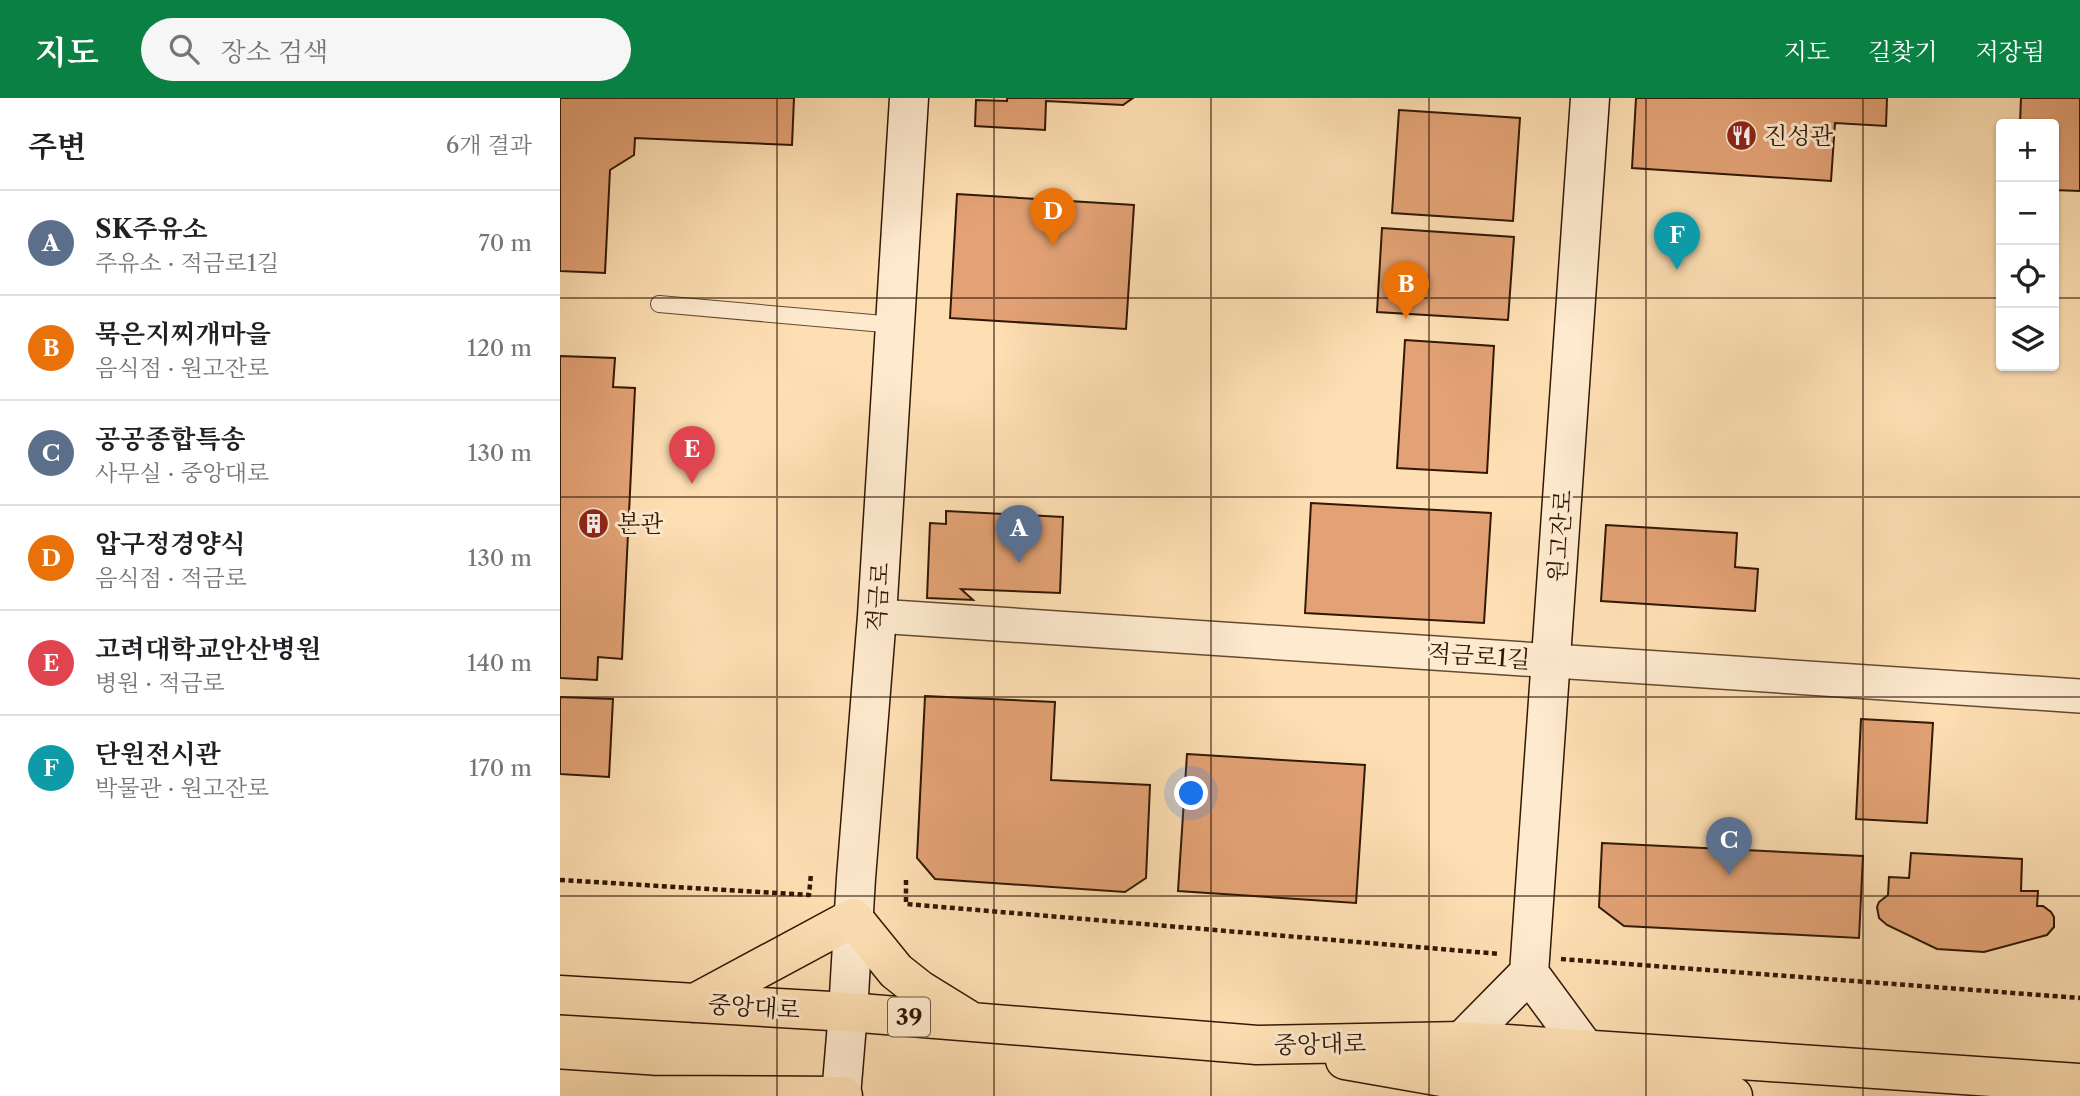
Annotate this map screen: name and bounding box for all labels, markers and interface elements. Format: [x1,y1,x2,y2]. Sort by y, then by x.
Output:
search box [141,18,631,81]
icon: search [165,30,203,68]
text: 지도 [35,32,99,73]
text: 장소 검색 [221,36,328,68]
text: 지도 [1784,37,1830,66]
text: 길찾기 [1868,37,1937,66]
text: 저장됨 [1975,37,2045,66]
restaurant icon: 진성관 [1724,118,1758,152]
map controls [1996,119,2059,371]
button: + [1996,119,2059,182]
place label: 진성관 [1764,121,1834,150]
text: 주변 [28,128,86,165]
text: 6개 결과 [446,131,532,159]
button: − [1996,182,2059,245]
pin: D [1030,188,1076,246]
pin: F [1654,212,1700,270]
text: SK주유소 [95,213,208,245]
text: A [42,229,60,257]
text: 70 m [479,229,532,257]
button: locate [1996,245,2059,308]
text: 주유소 · 적금로1길 [95,249,279,277]
pin: B [1383,261,1429,319]
button: layers [1996,308,2059,371]
text: 묵은지찌개마을 [95,318,271,350]
text: B [42,334,60,362]
text: 120 m [467,334,532,362]
text: 음식점 · 원고잔로 [95,354,269,382]
text: 공공종합특송 [95,423,246,455]
pin: E [669,426,715,484]
text: C [42,439,60,467]
text: 130 m [468,439,532,467]
text: 사무실 · 중앙대로 [95,459,269,487]
street label: 원고잔로 [1542,489,1578,583]
pin: A [996,505,1042,563]
building icon: 본관 [577,506,611,540]
place label: 본관 [617,509,663,538]
text: 압구정경양식 [95,528,246,560]
text: D [41,544,61,572]
text: 130 m [468,544,532,572]
street label: 적금로 [861,561,895,633]
text: 음식점 · 적금로 [95,564,247,592]
text: 고려대학교안산병원 [95,633,321,665]
street label: 적금로1길 [1427,638,1531,674]
text: E [43,649,59,677]
text: 140 m [467,649,532,677]
text: 병원 · 적금로 [95,669,225,697]
text: 단원전시관 [95,738,221,770]
text: F [43,754,59,782]
text: 170 m [469,754,532,782]
text: 박물관 · 원고잔로 [95,774,269,802]
your location [1174,776,1208,810]
pin: C [1706,817,1752,875]
street label: 중앙대로 [707,989,801,1025]
road number: 39 [888,998,930,1036]
street label: 중앙대로 [1273,1029,1367,1059]

